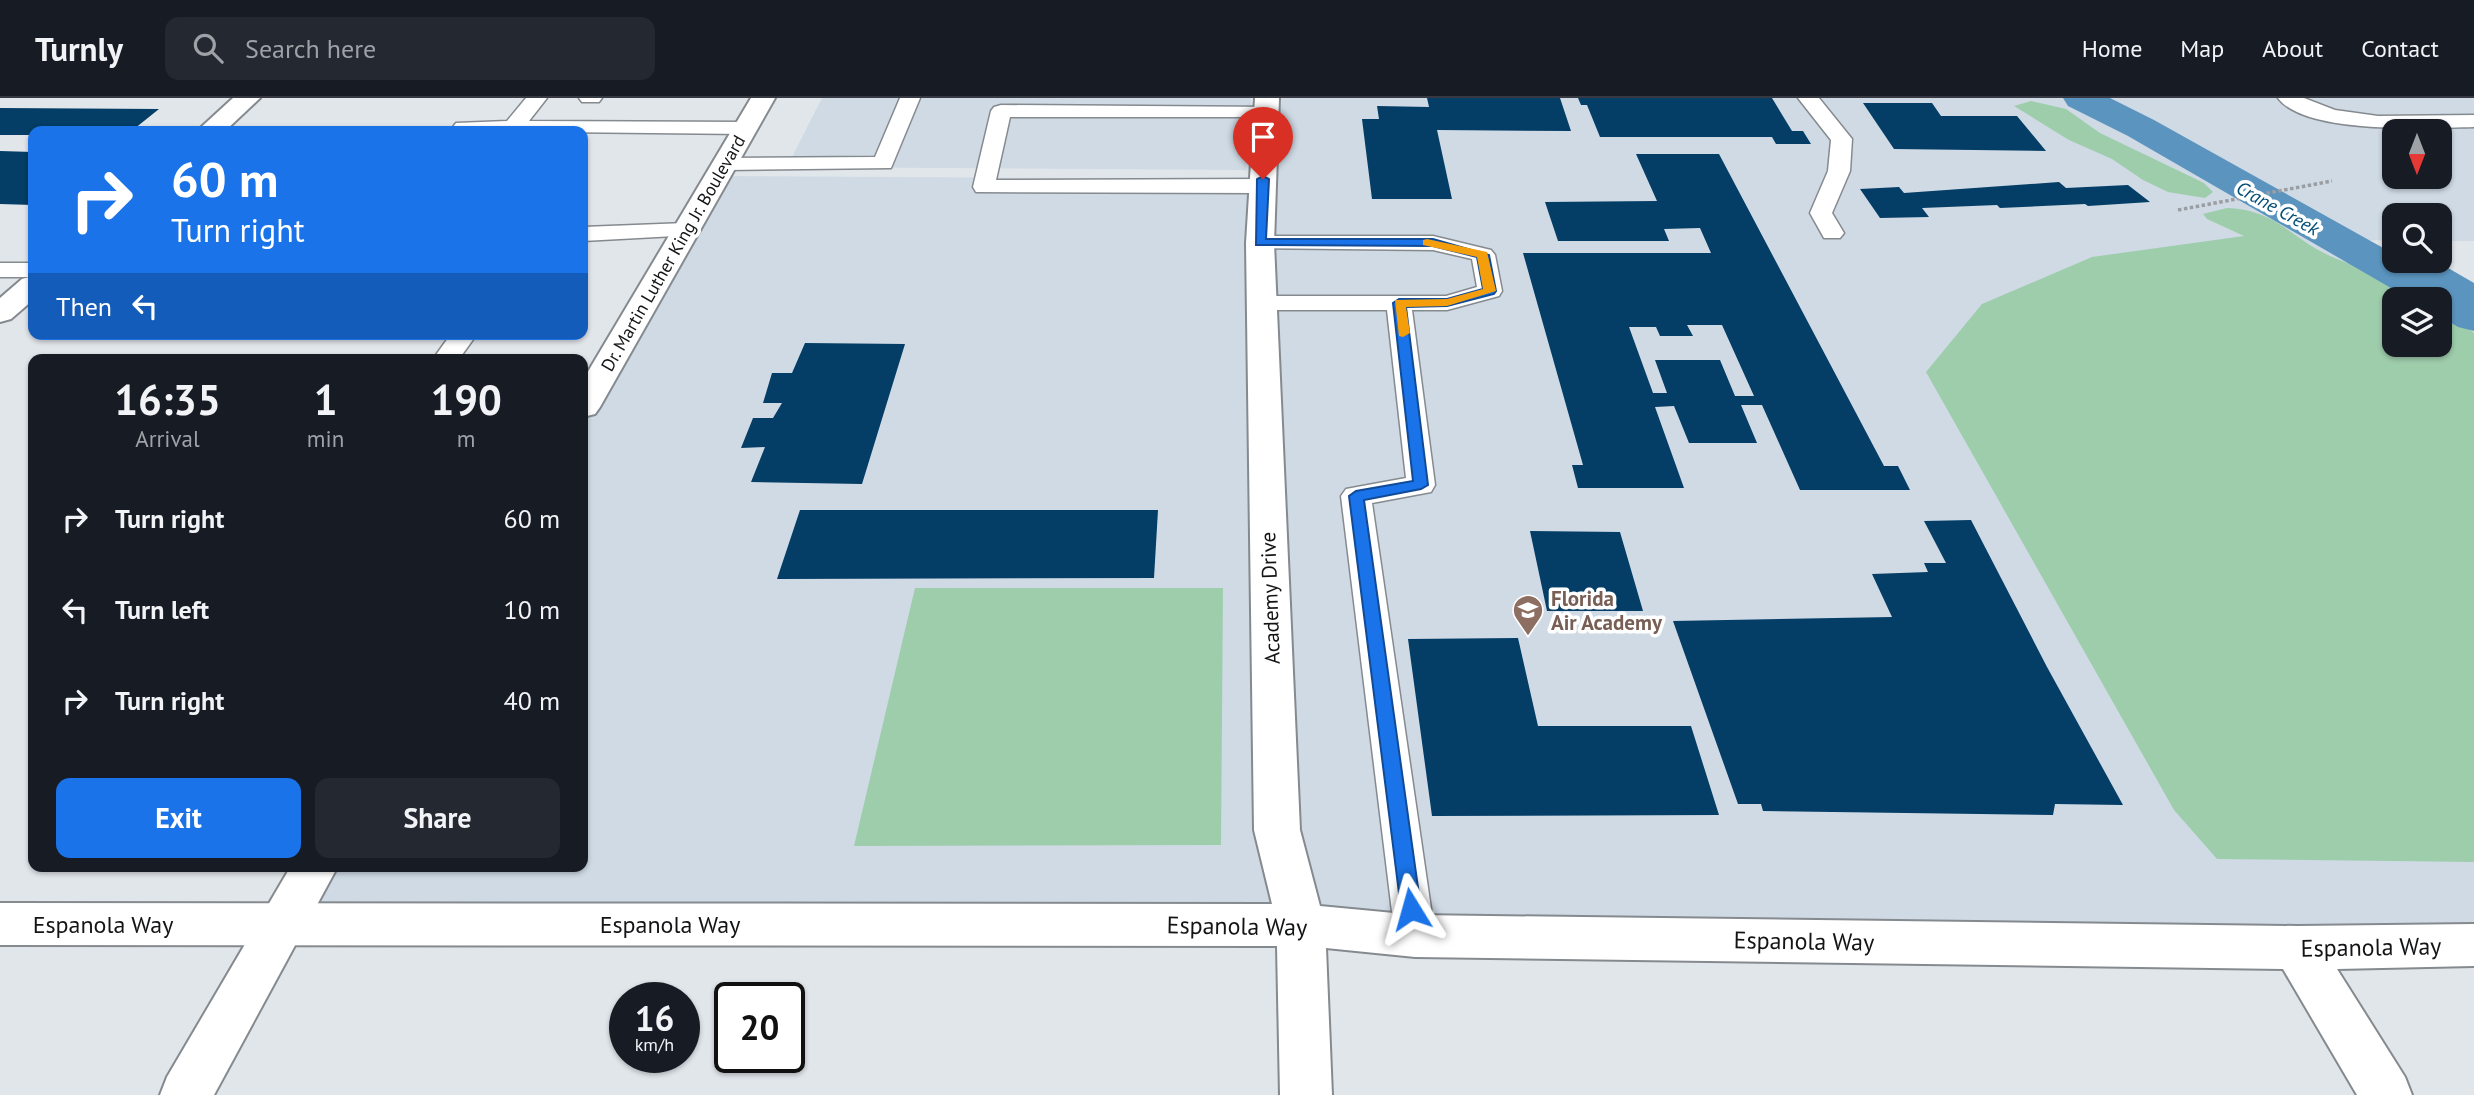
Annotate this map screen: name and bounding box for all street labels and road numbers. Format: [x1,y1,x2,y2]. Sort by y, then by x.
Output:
street label: Dr. Martin Luther King Jr. Boulevard [596,131,750,375]
street label: Academy Drive [1254,531,1286,665]
street label: Espanola Way [33,909,173,940]
street label: Espanola Way [600,909,740,940]
street label: Espanola Way [1166,909,1308,943]
street label: Espanola Way [1733,924,1875,958]
street label: Espanola Way [2300,930,2442,964]

